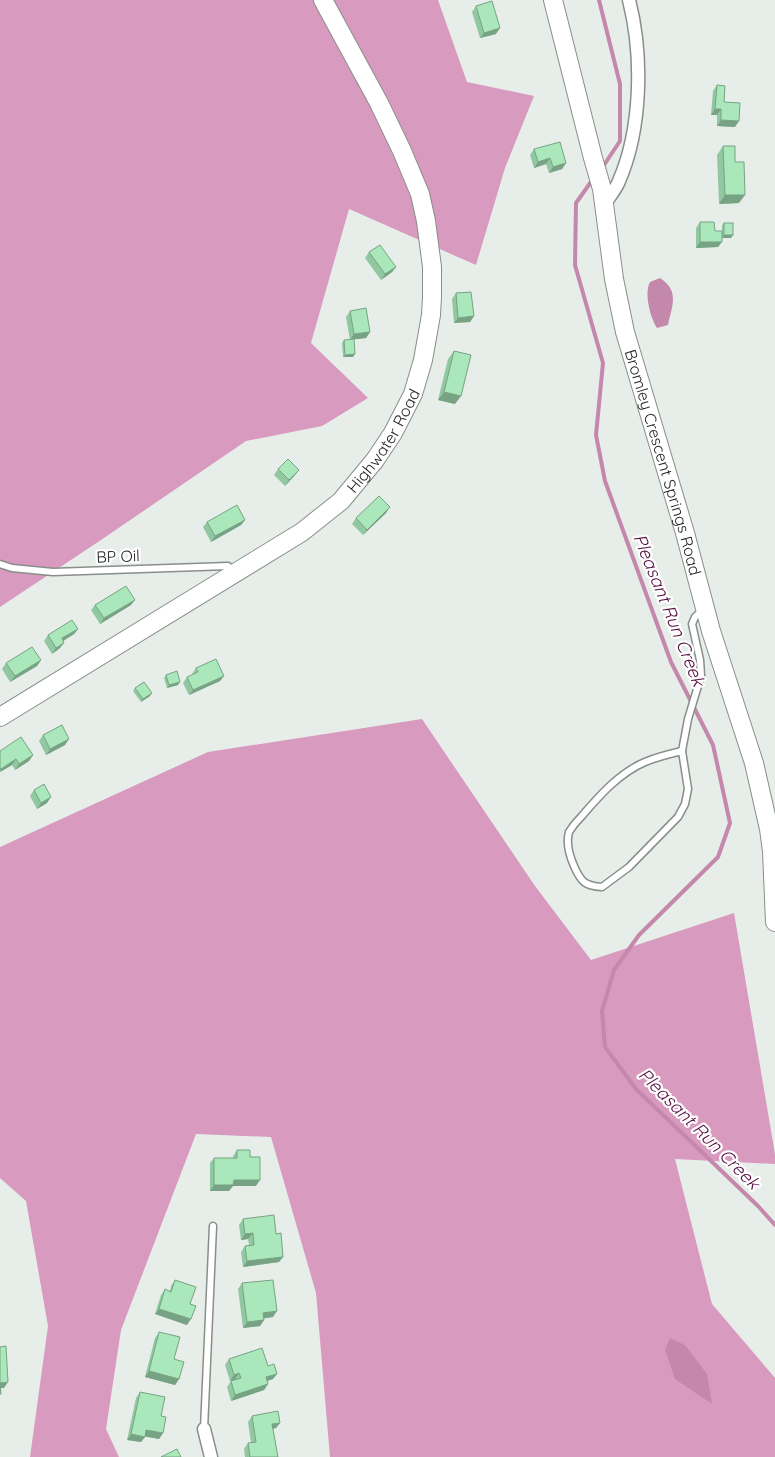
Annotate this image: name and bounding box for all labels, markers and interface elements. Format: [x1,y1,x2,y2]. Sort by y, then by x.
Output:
street label: Bromley Crescent Springs Road [621,347,706,578]
street label: Highwater Road [342,385,424,497]
water label: Pleasant Run Creek [628,530,711,691]
street label: BP Oil [96,545,140,567]
water label: Pleasant Run Creek [634,1063,766,1195]

